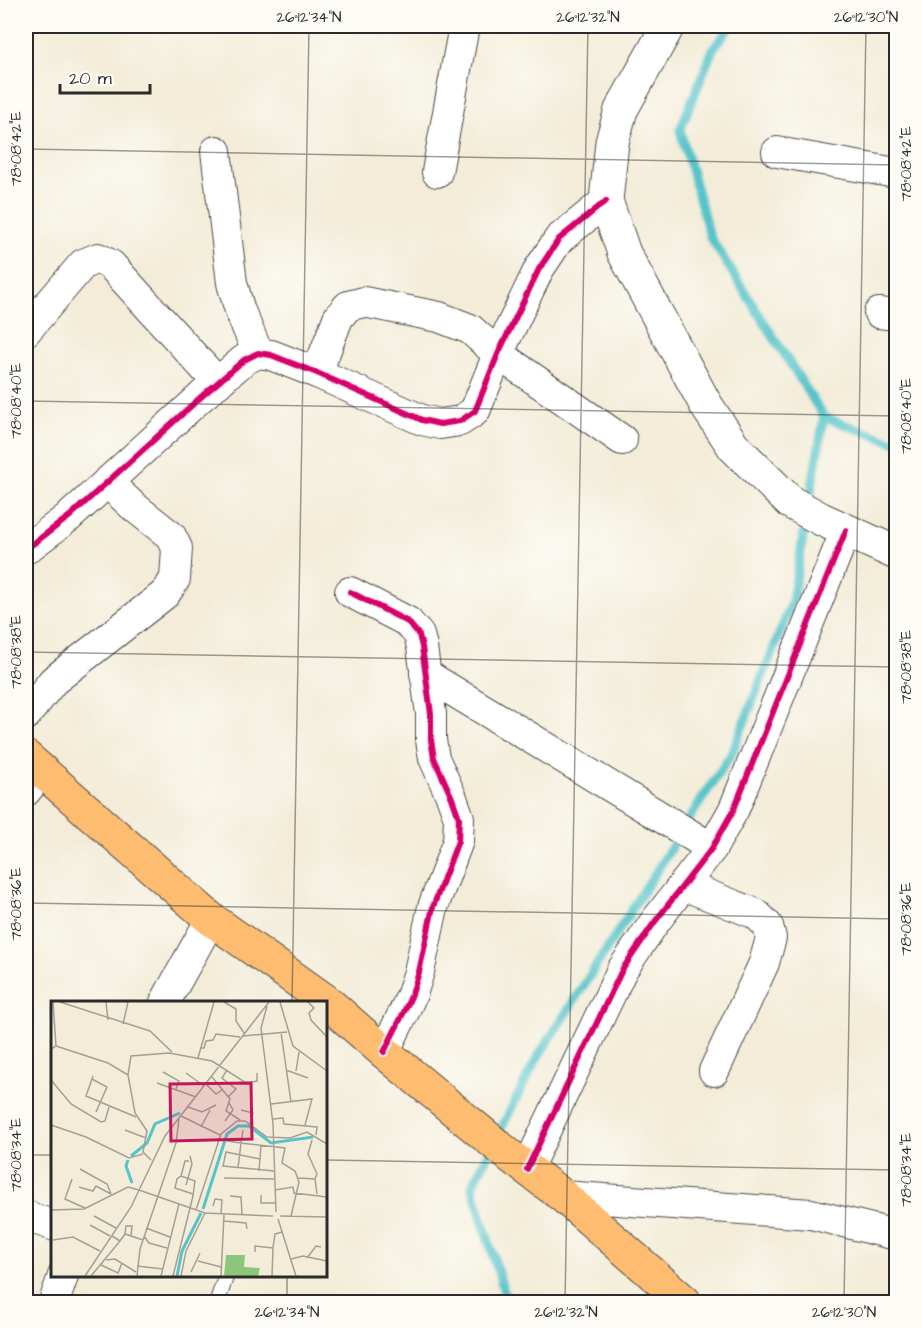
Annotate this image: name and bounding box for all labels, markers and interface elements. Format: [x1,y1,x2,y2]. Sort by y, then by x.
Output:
text: 26°12'34"N [276,7,342,28]
text: 26°12'32"N [556,7,620,28]
text: 26°12'30"N [834,7,898,28]
scale bar [60,57,150,95]
text: 20 m [69,66,112,91]
text: 78°08'42"E [6,111,27,187]
text: 78°08'42"E [896,126,917,202]
text: 78°08'40"E [6,363,27,439]
text: 78°08'40"E [896,378,917,454]
text: 78°08'38"E [6,615,27,689]
text: 78°08'38"E [896,630,917,704]
text: 78°08'36"E [6,867,27,941]
text: 78°08'36"E [896,882,917,956]
inset map [51,1001,327,1277]
text: 78°08'34"E [6,1118,27,1192]
text: 78°08'34"E [896,1133,917,1207]
text: 26°12'34"N [254,1302,320,1323]
text: 26°12'32"N [534,1302,598,1323]
text: 26°12'30"N [812,1302,876,1323]

